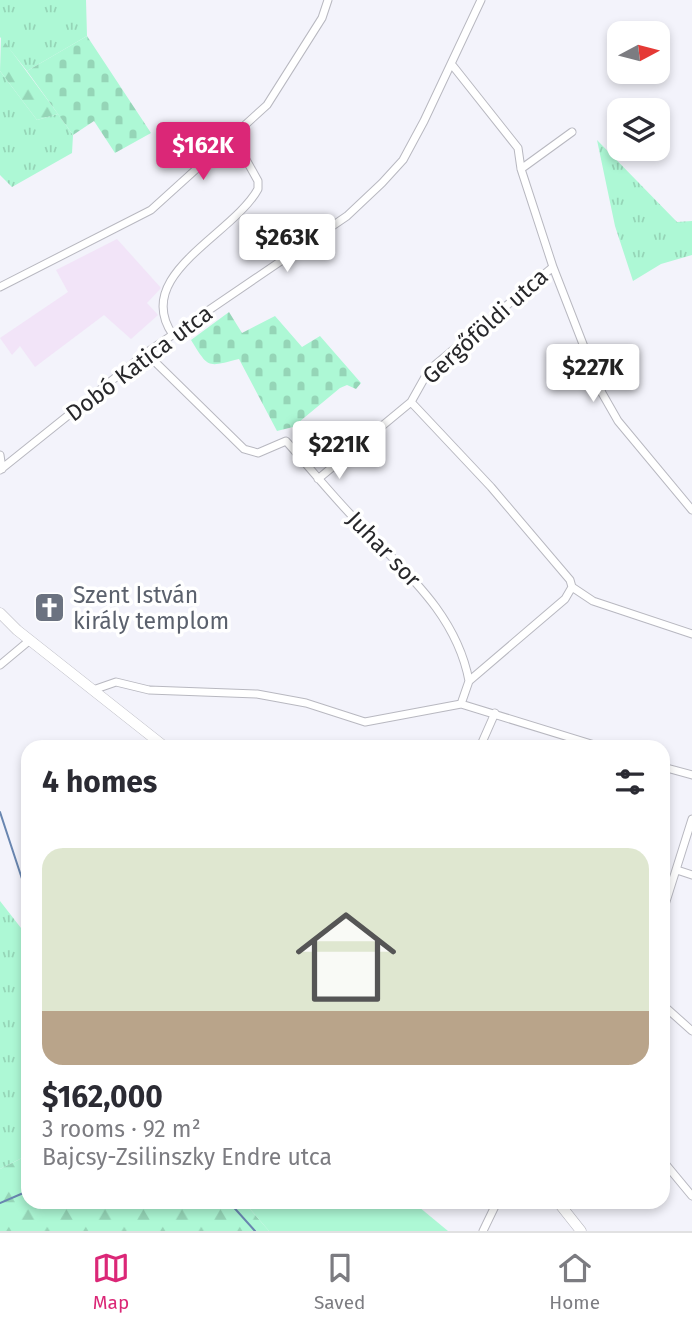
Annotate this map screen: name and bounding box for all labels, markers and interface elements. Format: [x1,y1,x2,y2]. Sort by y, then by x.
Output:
north arrow [607,21,670,84]
map controls [607,21,670,161]
button: layers [607,98,670,161]
pin: $162K [154,122,252,182]
text: $162K [172,131,234,159]
pin: $263K [238,215,336,274]
text: $263K [255,223,319,251]
street label: Gergőföldi utca [417,262,553,390]
street label: Dobó Katica utca [60,299,218,427]
pin: $227K [544,344,642,404]
text: $227K [562,353,624,381]
pin: $221K [290,421,388,481]
text: $221K [309,430,369,458]
street label: Juhar sor [341,505,427,593]
place label: Szent István király templom [73,581,229,635]
church icon: Szent István király templom [33,591,67,625]
icon: filters [611,763,649,801]
text: 4 homes [42,764,157,800]
icon: home [283,894,409,1020]
text: $162,000 [42,1079,163,1115]
text: 3 rooms · 92 m² [42,1115,201,1143]
text: Bajcsy-Zsilinszky Endre utca [42,1143,332,1171]
tab: Map [92,1249,130,1314]
tab: Saved [314,1249,365,1314]
tab: Home [549,1249,600,1314]

